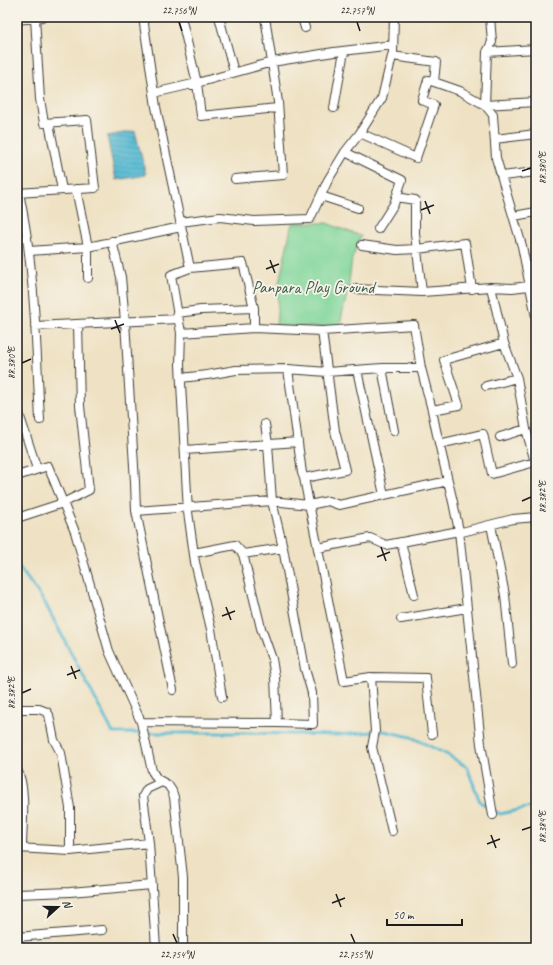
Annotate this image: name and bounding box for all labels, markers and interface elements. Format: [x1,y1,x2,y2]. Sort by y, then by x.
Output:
text: 22.756°N [162,4,198,17]
text: 22.757°N [340,4,376,17]
text: 88.380°E [536,150,549,184]
park label: Panpara Play Ground [252,277,377,298]
text: 88.380°E [5,345,18,379]
text: 88.382°E [536,479,549,513]
text: 88.382°E [5,675,18,709]
text: 88.384°E [536,809,549,843]
north arrow [38,887,78,927]
text: N [60,898,76,911]
scale bar [387,901,462,927]
text: 50 m [393,907,415,923]
text: 22.754°N [160,948,196,961]
text: 22.755°N [338,948,374,961]

